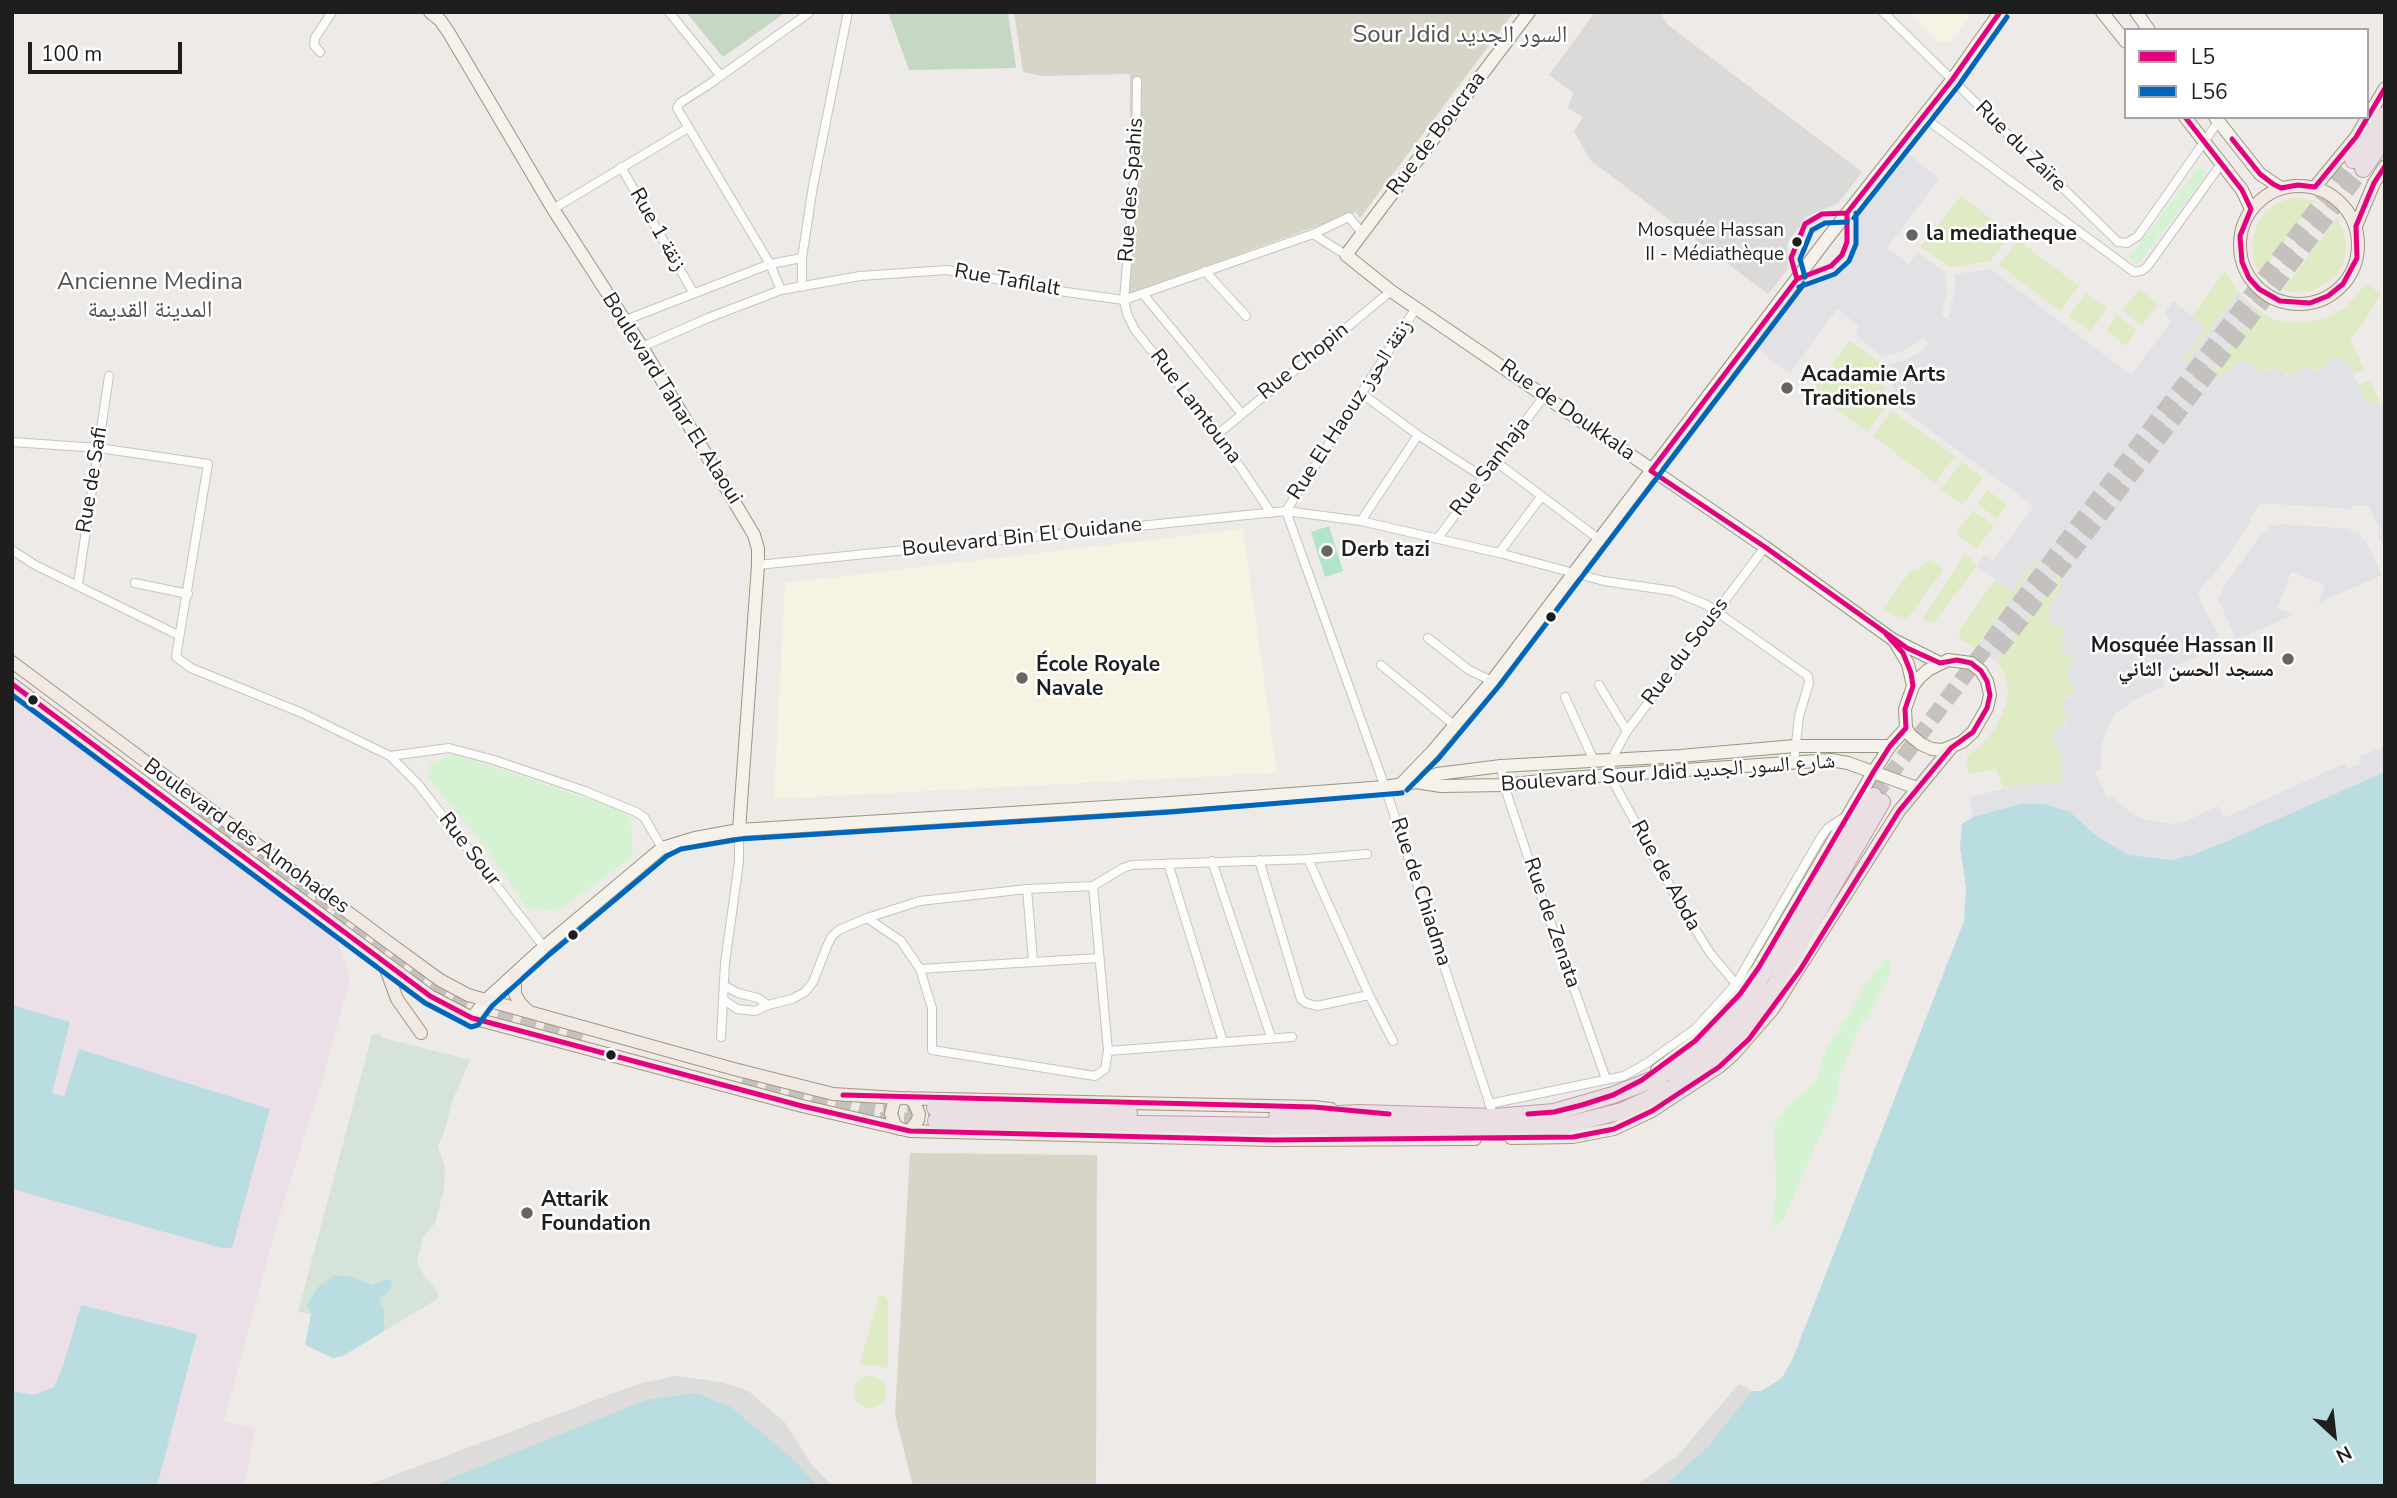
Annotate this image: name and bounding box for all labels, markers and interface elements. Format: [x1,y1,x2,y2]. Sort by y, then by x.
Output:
district label: Sour Jdid السور الجديد [1353,22,1567,50]
scale bar [32,28,186,72]
legend [2124,28,2369,119]
text: 100 m [41,40,102,68]
text: L5 [2191,43,2215,71]
street label: Rue de Boucraa [1382,67,1492,201]
text: L56 [2191,78,2228,106]
street label: Rue du Zaïre [1969,96,2071,198]
street label: Rue des Spahis [1114,117,1150,263]
street label: Rue 1 زنقة [623,184,691,276]
place label: Mosquée Hassan II - Médiathèque [1638,220,1784,264]
place label: la mediatheque [1926,222,2077,248]
marker: la mediatheque [1904,227,1920,243]
marker: Mosquée Hassan II - Médiathèque [1790,235,1804,249]
street label: Rue Tafilalt [952,259,1062,303]
district label: Ancienne Medina المدينة القديمة [44,269,256,325]
street label: Boulevard Tahar El Alaoui [596,289,746,509]
street label: Rue El Haouz زنقة الحوز [1283,315,1419,505]
street label: Rue Chopin [1254,318,1354,406]
street label: Rue Lamtouna [1144,345,1246,469]
street label: Rue de Doukkala [1494,355,1640,467]
place label: Acadamie Arts Traditionels [1801,363,1946,413]
marker: Acadamie Arts Traditionels [1779,380,1795,396]
street label: Rue Sanhaja [1446,412,1536,522]
street label: Rue de Safi [72,425,114,535]
street label: Boulevard Bin El Ouidane [901,513,1143,563]
place label: Derb tazi [1341,538,1430,564]
marker: Derb tazi [1319,543,1335,559]
street label: Rue du Souss [1637,593,1735,711]
unlabelled marker [1544,610,1558,624]
place label: Mosquée Hassan II مسجد الحسن الثاني [2091,634,2274,684]
marker: Mosquée Hassan II مسجد الحسن الثاني [2280,651,2296,667]
place label: École Royale Navale [1036,653,1160,703]
marker: École Royale Navale [1014,670,1030,686]
unlabelled marker [26,693,40,707]
street label: Boulevard Sour Jdid شارع السور الجديد [1500,750,1836,798]
street label: Boulevard des Almohades [138,754,354,920]
street label: Rue Sour [433,808,505,892]
street label: Rue de Chiadma [1384,815,1456,969]
street label: Rue de Abda [1624,816,1706,936]
street label: Rue de Zenata [1517,855,1585,991]
unlabelled marker [566,928,580,942]
unlabelled marker [604,1048,618,1062]
place label: Attarik Foundation [541,1188,651,1238]
marker: Attarik Foundation [519,1205,535,1221]
north arrow [2299,1400,2369,1470]
text: N [2331,1439,2356,1469]

